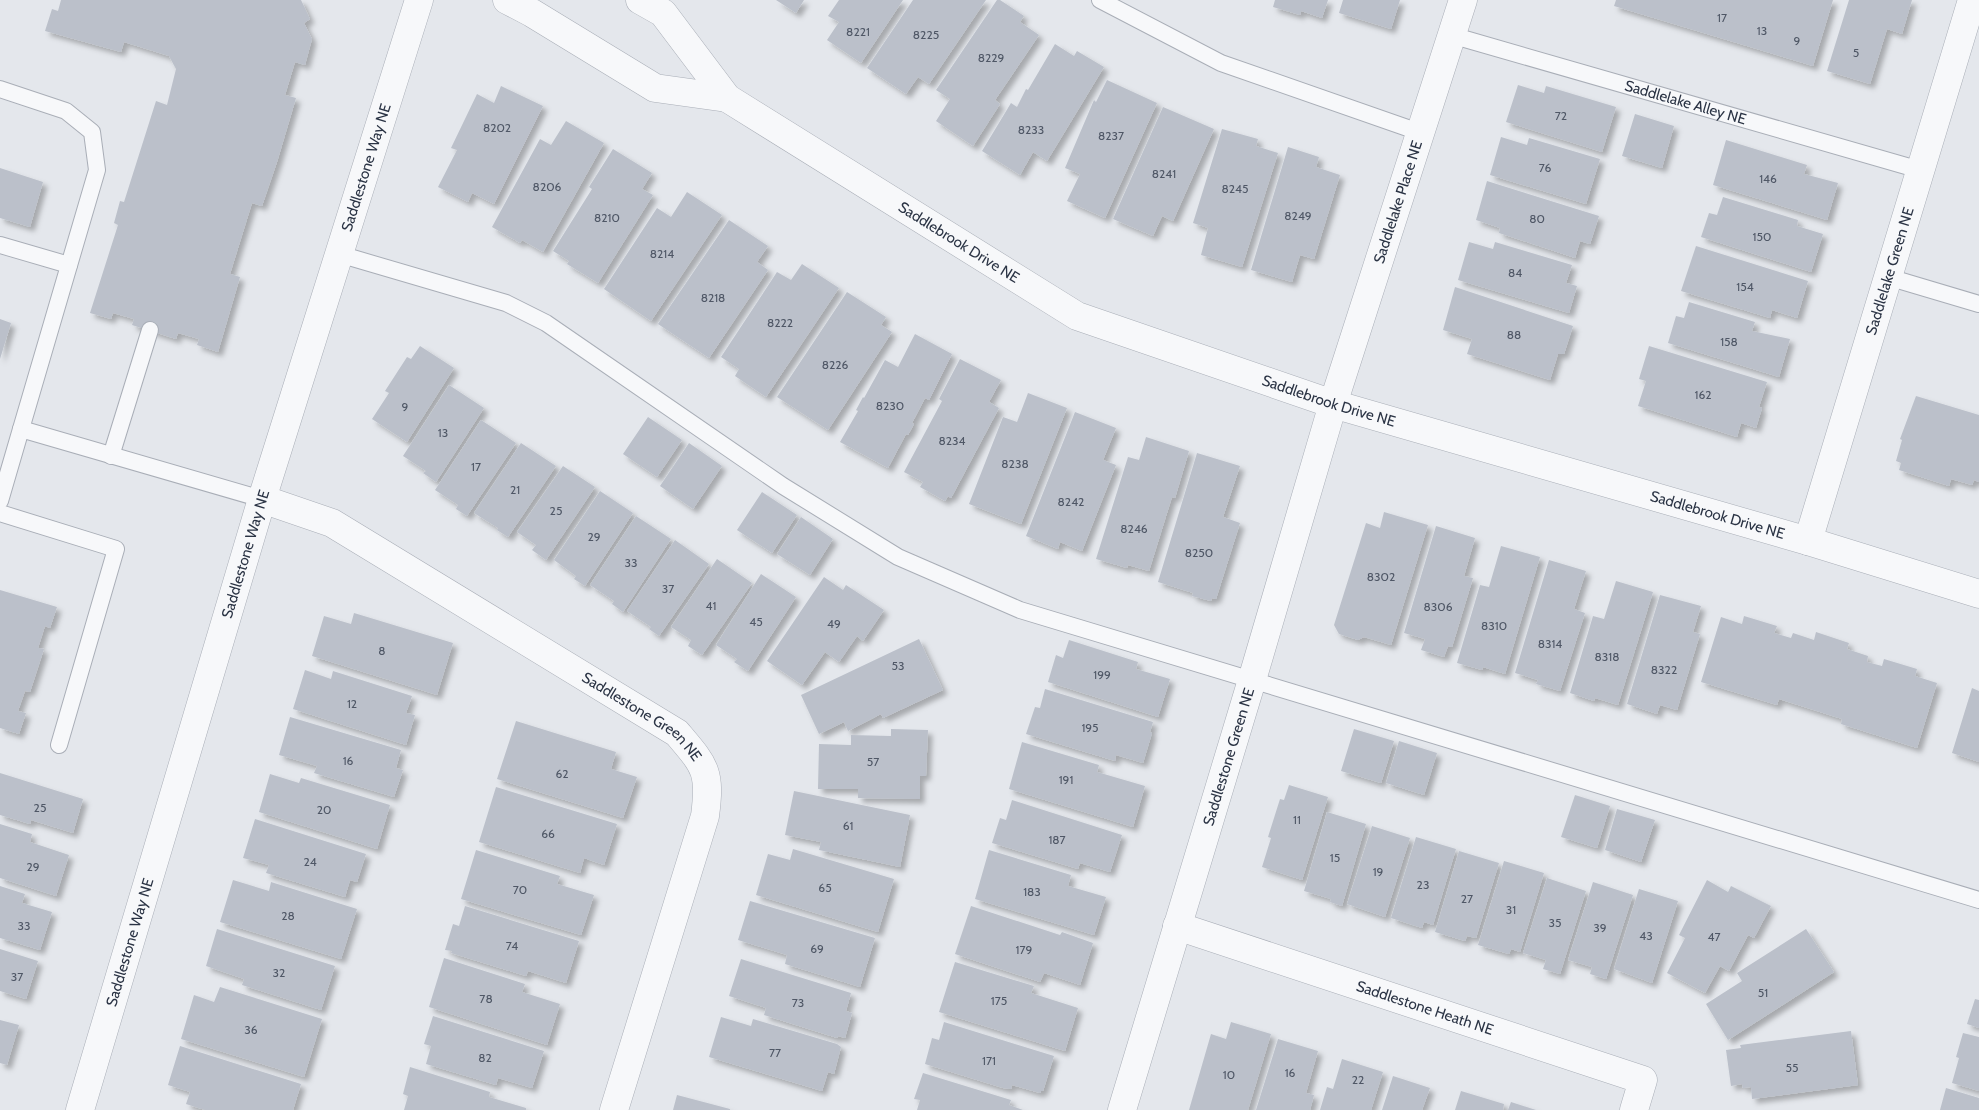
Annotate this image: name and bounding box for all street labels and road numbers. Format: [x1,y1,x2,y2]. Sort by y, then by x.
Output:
street label: Saddlelake Alley NE [1623,76,1748,129]
street label: Saddlestone Way NE [338,101,395,234]
street label: Saddlelake Place NE [1370,138,1426,266]
street label: Saddlebrook Drive NE [895,198,1023,287]
street label: Saddlelake Green NE [1862,205,1918,337]
street label: Saddlebrook Drive NE [1260,371,1398,431]
street label: Saddlebrook Drive NE [1648,487,1787,543]
street label: Saddlestone Way NE [218,488,273,620]
street label: Saddlestone Green NE [579,668,706,765]
street label: Saddlestone Green NE [1199,686,1258,828]
street label: Saddlestone Way NE [102,876,158,1009]
street label: Saddlestone Heath NE [1354,977,1496,1039]

